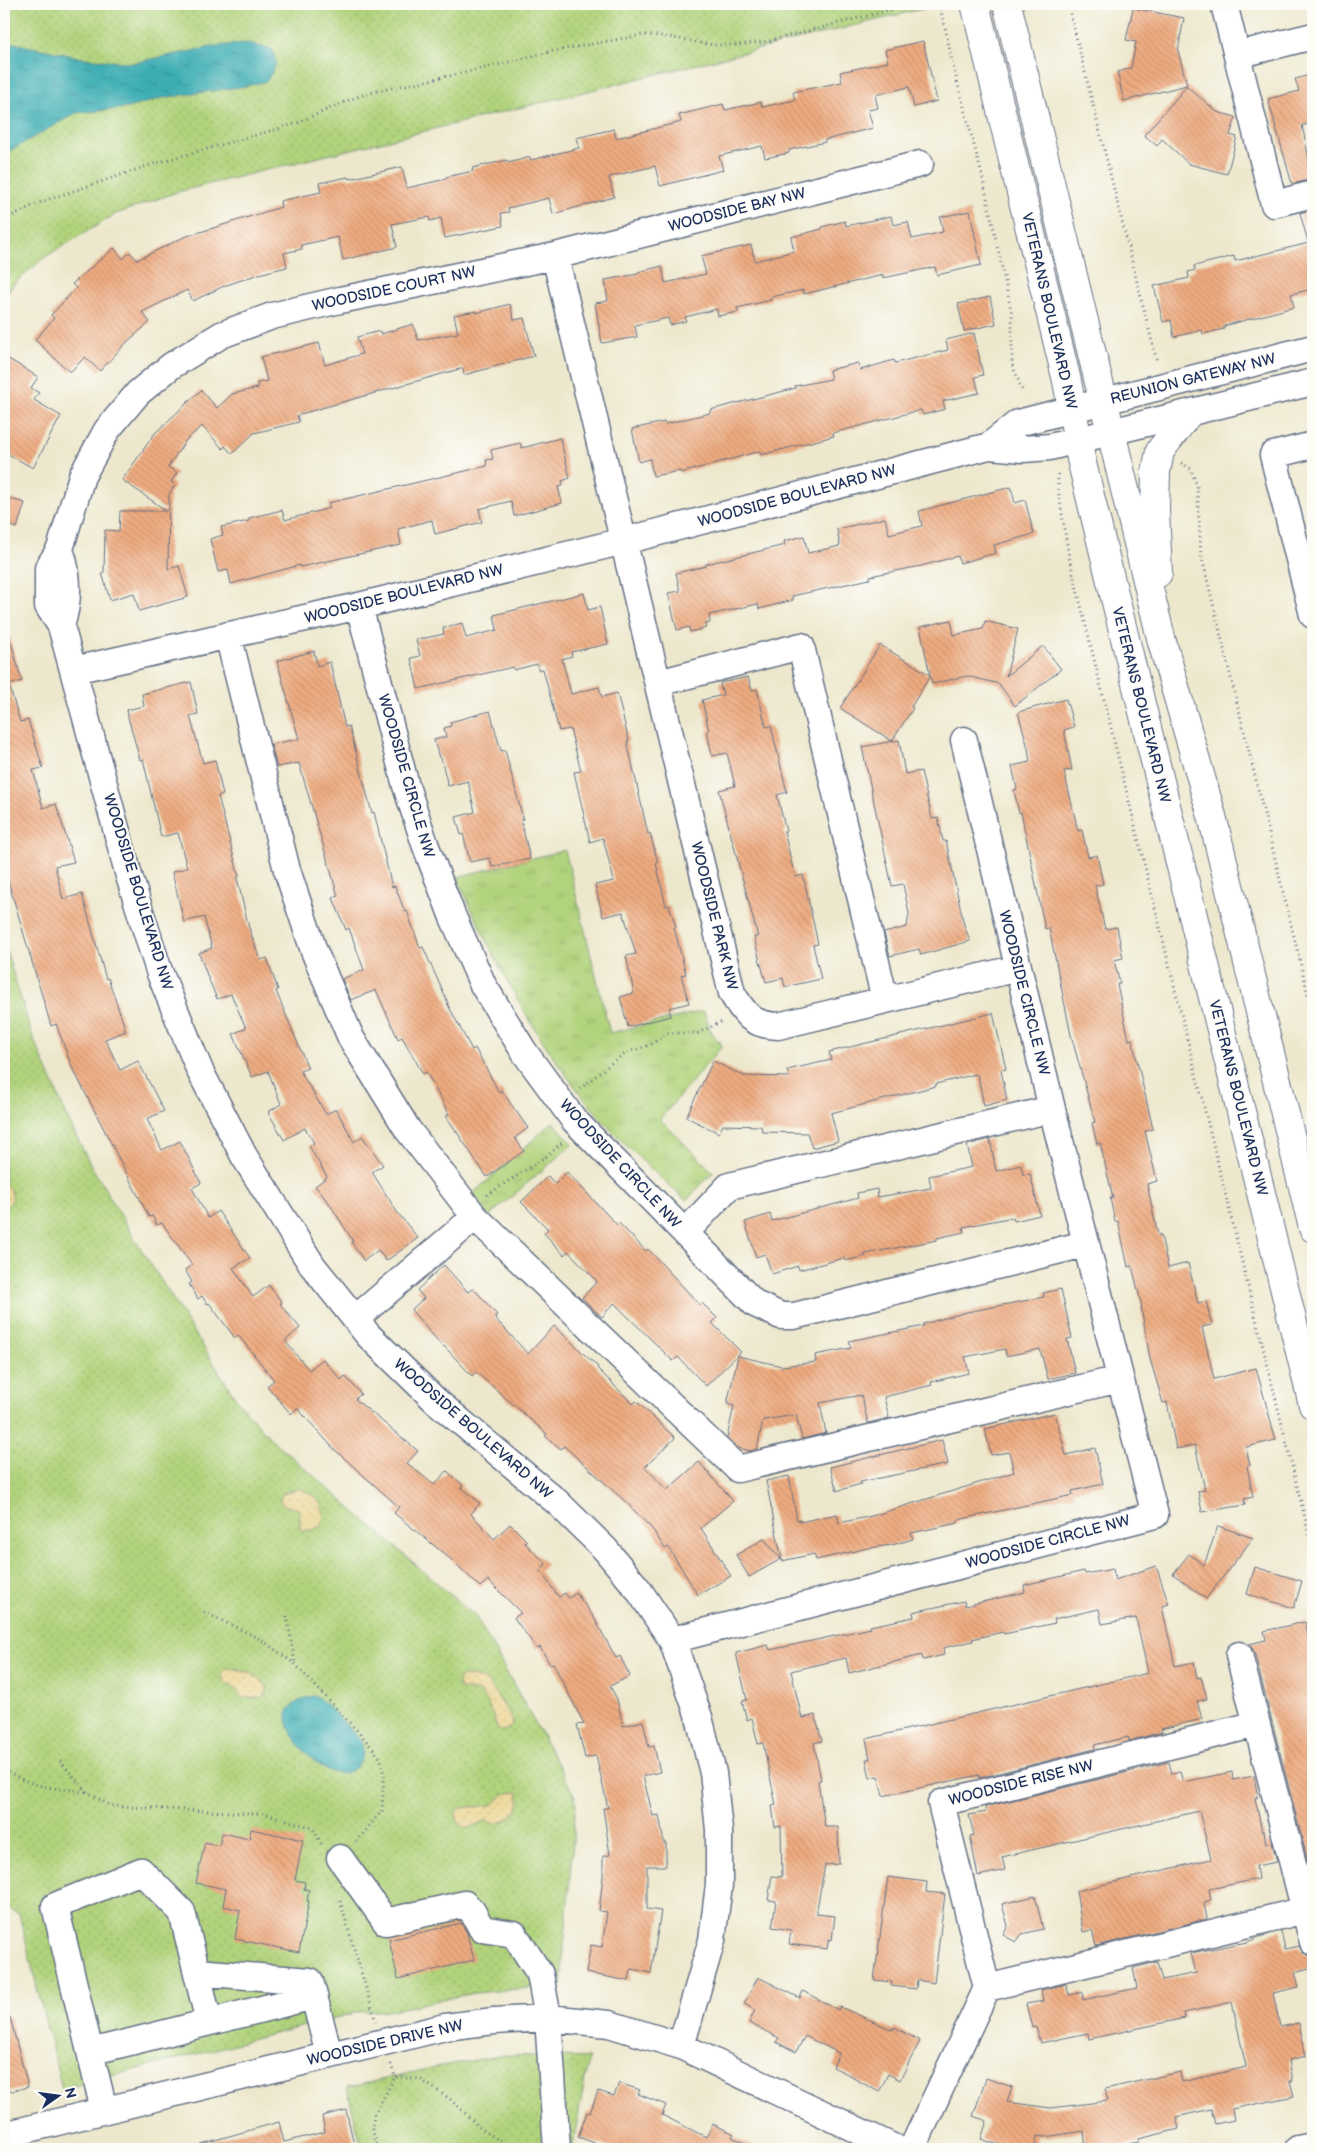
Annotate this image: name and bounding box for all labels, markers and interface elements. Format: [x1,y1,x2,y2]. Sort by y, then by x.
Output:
street label: WOODSIDE BAY NW [666,184,808,236]
street label: VETERANS BOULEVARD NW [1017,211,1081,412]
street label: WOODSIDE COURT NW [310,262,478,316]
street label: REUNION GATEWAY NW [1108,349,1278,409]
street label: WOODSIDE BOULEVARD NW [696,460,898,532]
street label: WOODSIDE BOULEVARD NW [303,560,506,628]
street label: VETERANS BOULEVARD NW [1107,605,1175,805]
street label: WOODSIDE CIRCLE NW [374,692,439,860]
street label: WOODSIDE BOULEVARD NW [99,792,177,993]
street label: WOODSIDE PARK NW [686,840,742,993]
street label: WOODSIDE CIRCLE NW [994,908,1054,1078]
street label: VETERANS BOULEVARD NW [1204,998,1272,1198]
street label: WOODSIDE CIRCLE NW [555,1096,685,1233]
street label: WOODSIDE BOULEVARD NW [390,1355,557,1503]
street label: WOODSIDE CIRCLE NW [964,1511,1133,1573]
street label: WOODSIDE RISE NW [947,1756,1096,1810]
street label: WOODSIDE DRIVE NW [305,2016,465,2070]
north arrow [32,2070,82,2120]
text: N [61,2086,80,2100]

